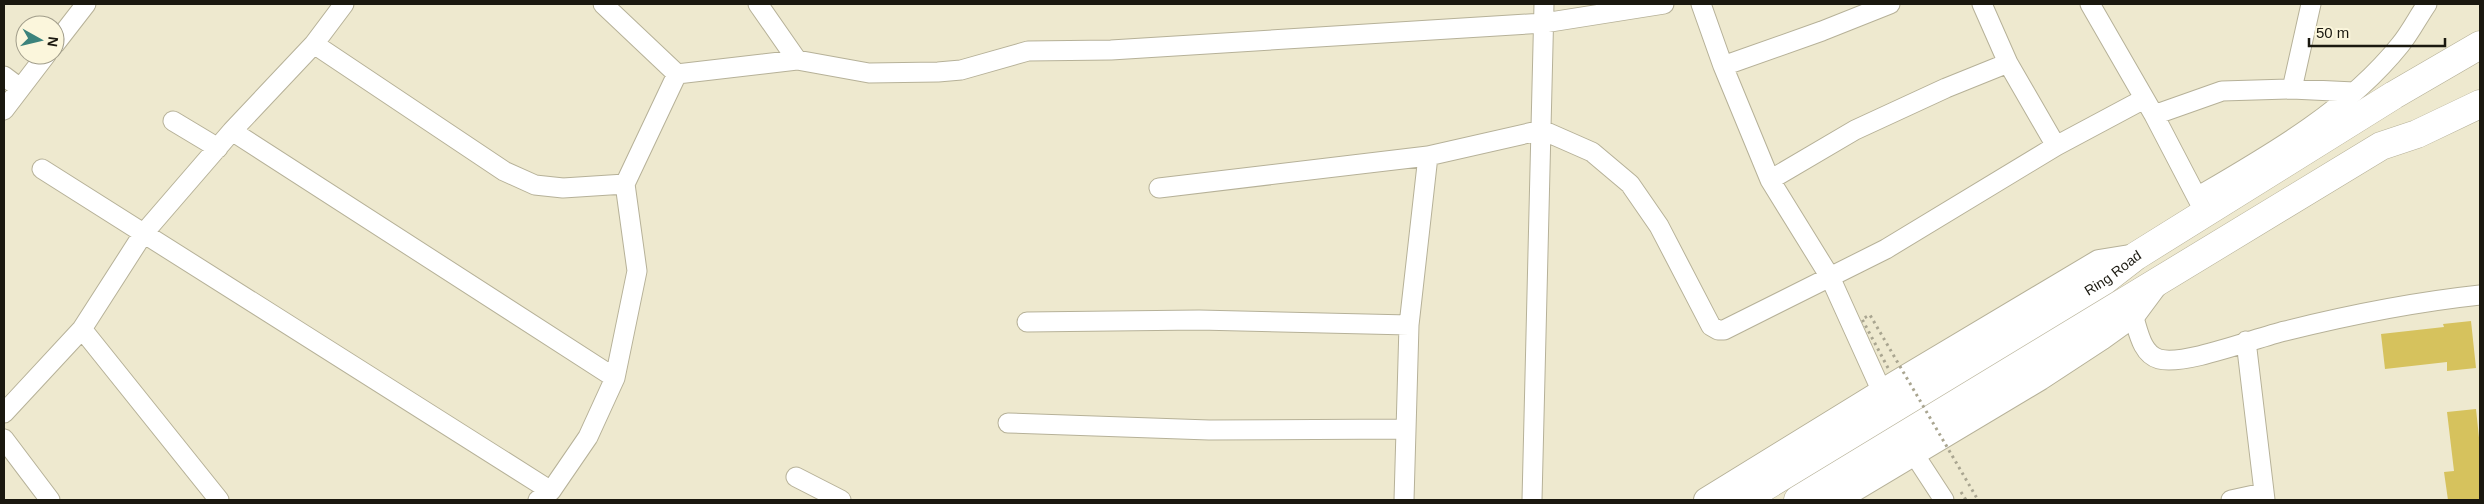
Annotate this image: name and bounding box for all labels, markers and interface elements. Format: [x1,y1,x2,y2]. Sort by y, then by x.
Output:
north arrow [15,15,65,65]
scale bar [2309,15,2445,47]
text: 50 m [2316,24,2349,41]
text: N [44,36,62,48]
street label: Ring Road [2081,247,2144,299]

